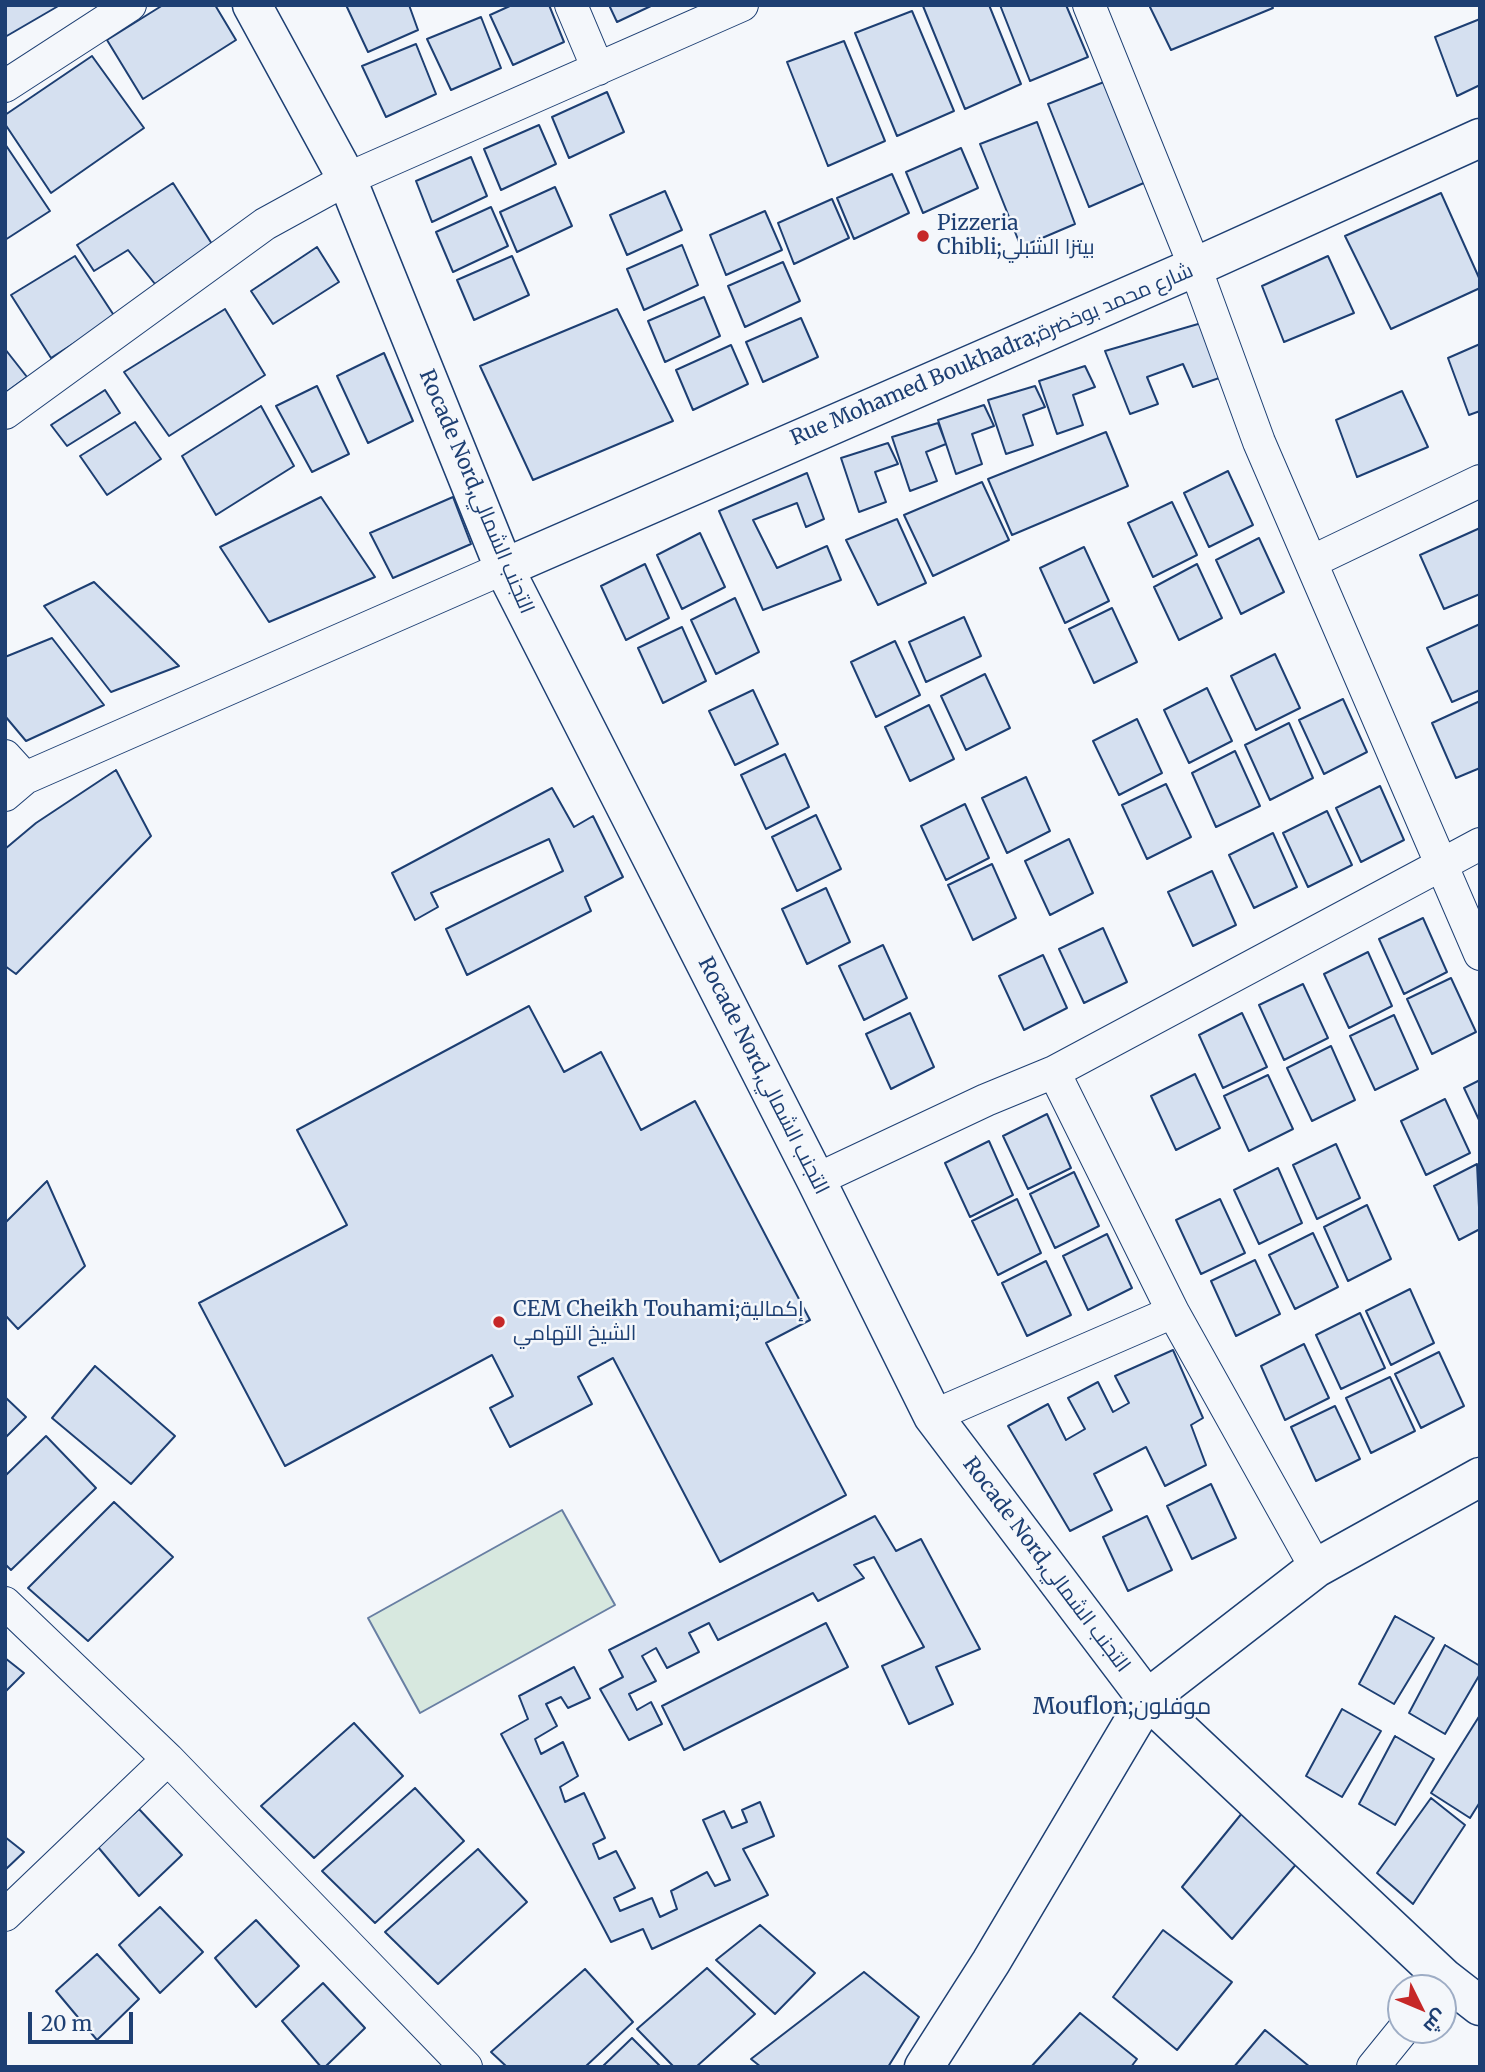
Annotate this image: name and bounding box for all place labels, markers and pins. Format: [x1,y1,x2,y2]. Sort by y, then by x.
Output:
place label: Pizzeria Chibli;بيتزا الشبلي [937,211,1095,261]
marker: Pizzeria Chibli;بيتزا الشبلي [915,228,931,244]
place label: CEM Cheikh Touhami;إكمالية الشيخ التهامي [513,1297,804,1347]
marker: CEM Cheikh Touhami;إكمالية الشيخ التهامي [491,1314,507,1330]

